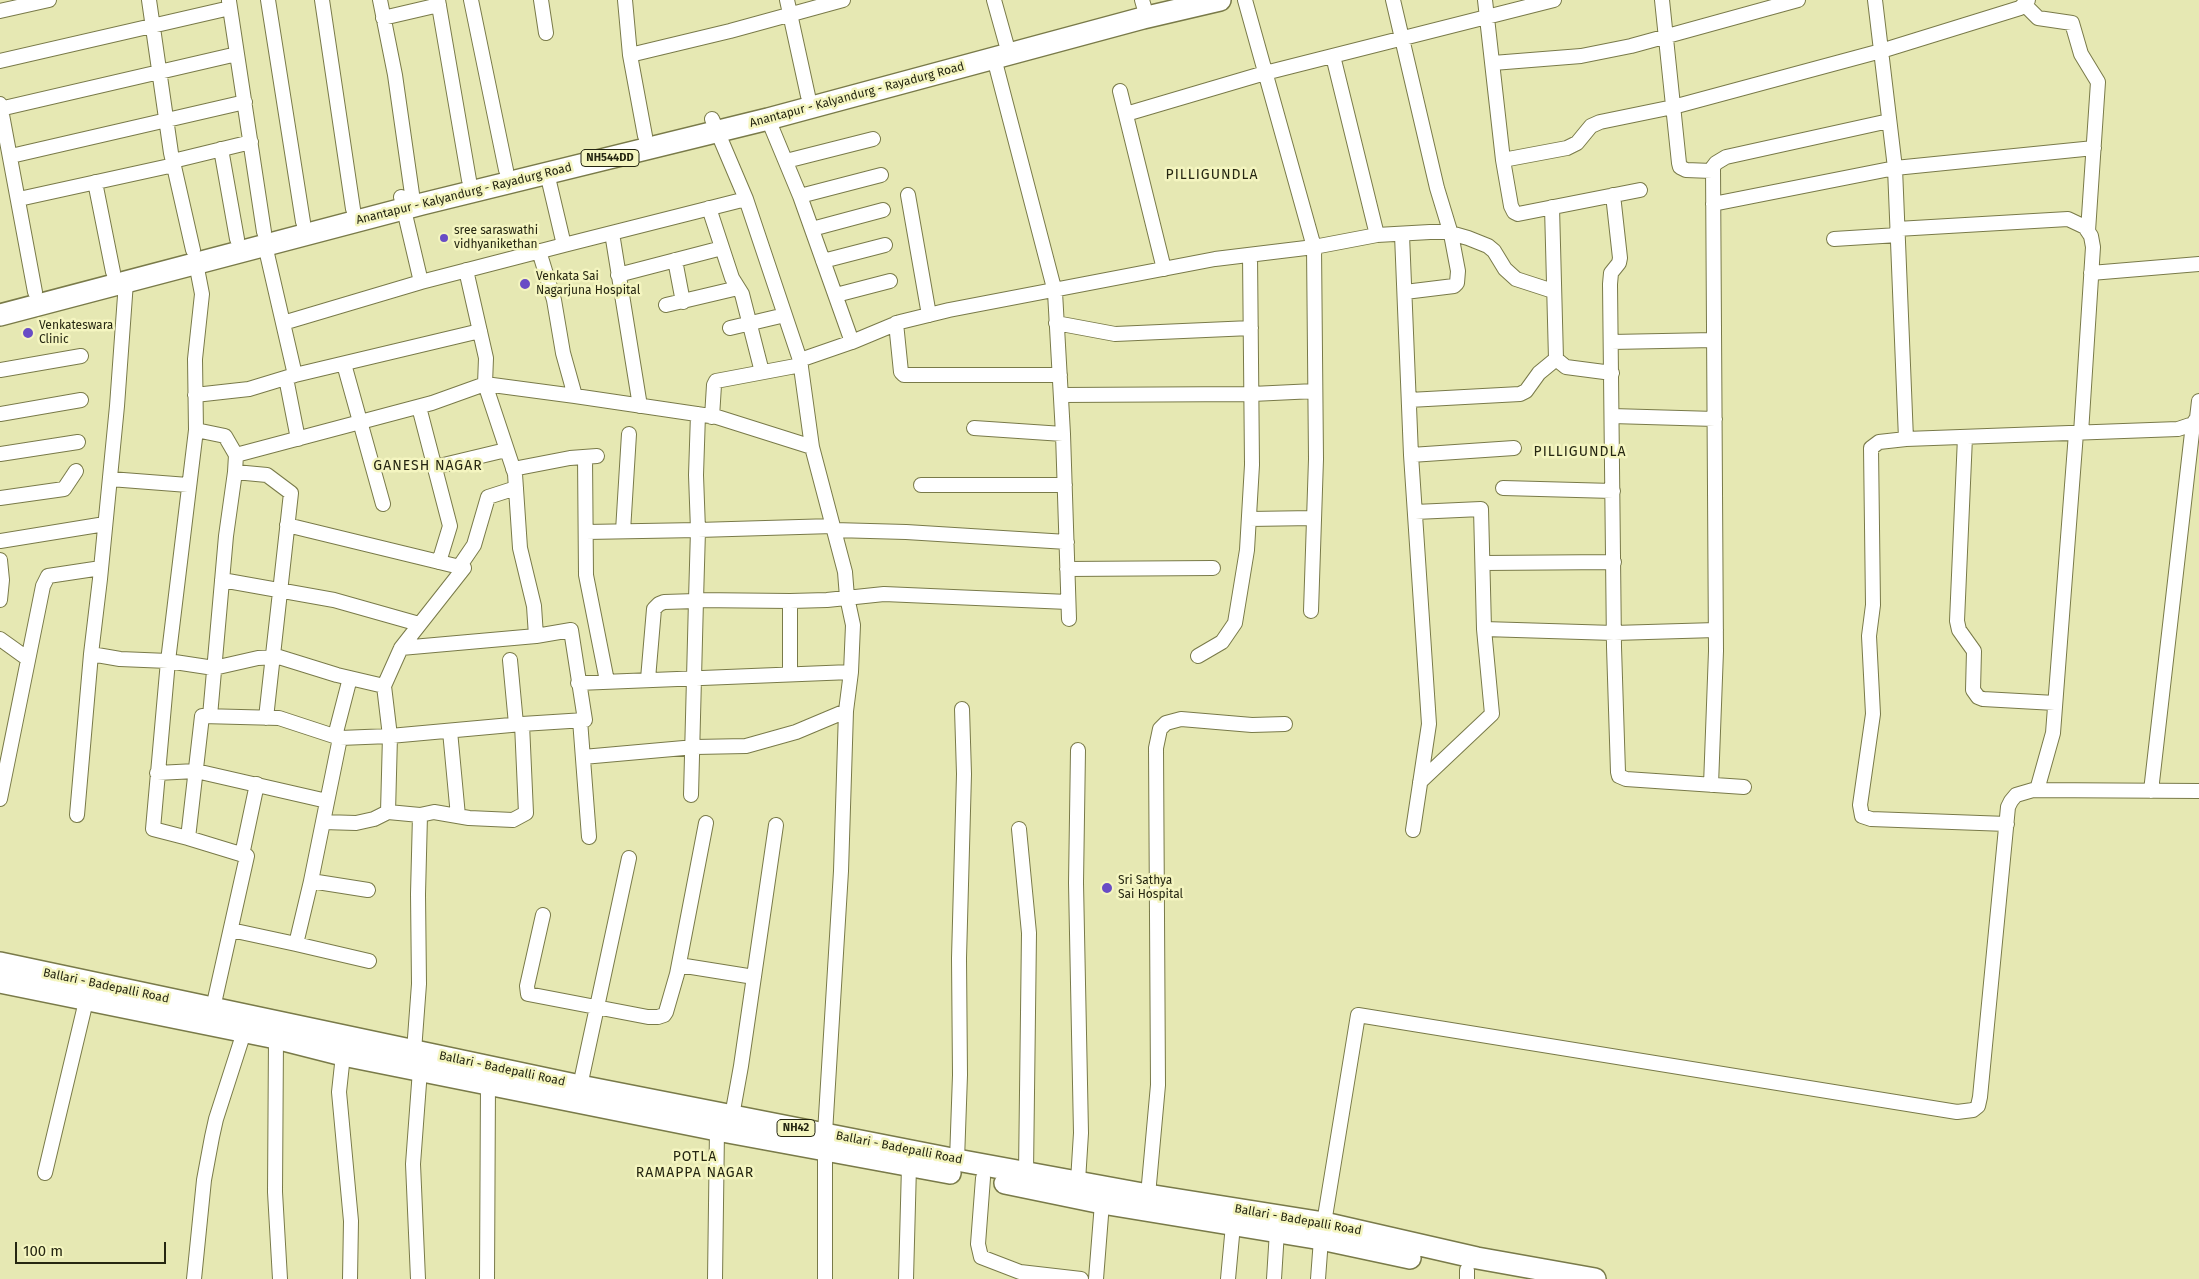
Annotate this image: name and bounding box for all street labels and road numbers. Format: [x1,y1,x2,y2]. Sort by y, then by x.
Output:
street label: Anantapur - Kalyandurg - Rayadurg Road [748,59,966,131]
road number: NH544DD [581,150,639,167]
street label: Anantapur - Kalyandurg - Rayadurg Road [355,160,573,228]
street label: Ballari - Badepalli Road [42,966,170,1006]
street label: Ballari - Badepalli Road [438,1049,566,1089]
road number: NH42 [777,1120,815,1136]
street label: Ballari - Badepalli Road [834,1129,964,1167]
street label: Ballari - Badepalli Road [1233,1202,1363,1238]

